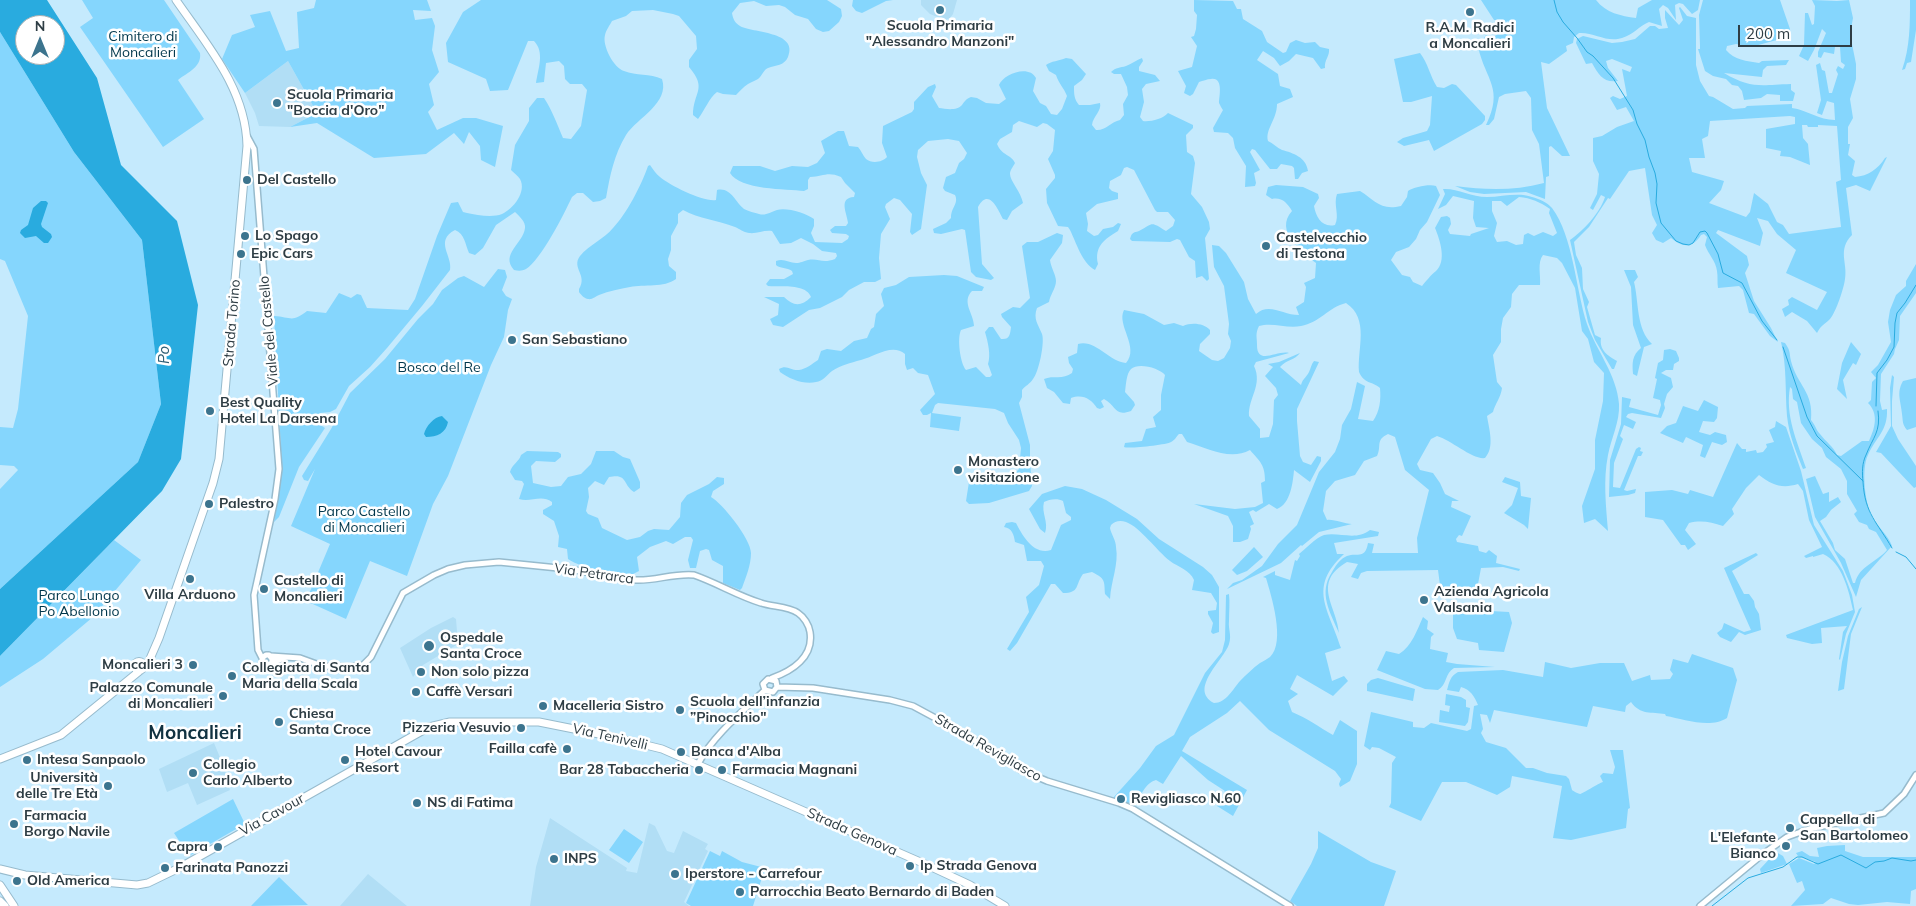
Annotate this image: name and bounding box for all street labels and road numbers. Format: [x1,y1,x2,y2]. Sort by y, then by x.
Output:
street label: Viale del Castello [256,275,282,387]
street label: Strada Torino [220,279,244,367]
street label: Via Petrarca [553,560,635,588]
street label: Strada Revigliasco [932,711,1044,785]
street label: Via Tenivelli [571,720,649,754]
street label: Via Cavour [237,790,307,840]
street label: Strada Genova [804,805,900,859]

